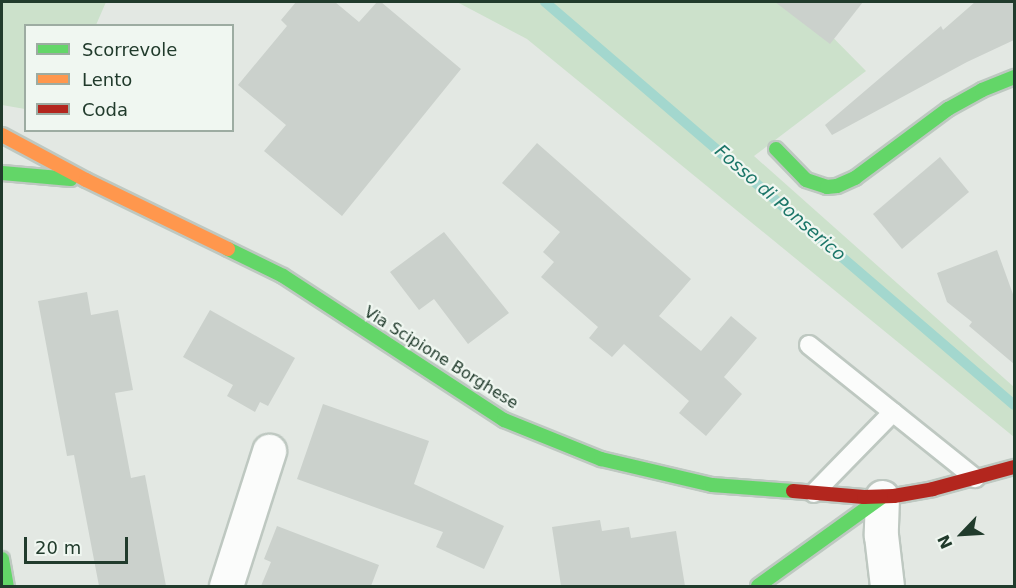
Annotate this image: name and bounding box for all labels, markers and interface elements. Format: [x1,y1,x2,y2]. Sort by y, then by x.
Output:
legend [24,24,234,132]
text: Scorrevole [82,39,177,60]
text: Lento [82,69,132,90]
text: Coda [82,99,128,120]
water label: Fosso di Ponserico [710,140,850,266]
street label: Via Scipione Borghese [360,303,522,413]
north arrow [932,504,992,564]
scale bar [27,525,130,563]
text: N [934,532,957,552]
text: 20 m [35,537,81,558]

